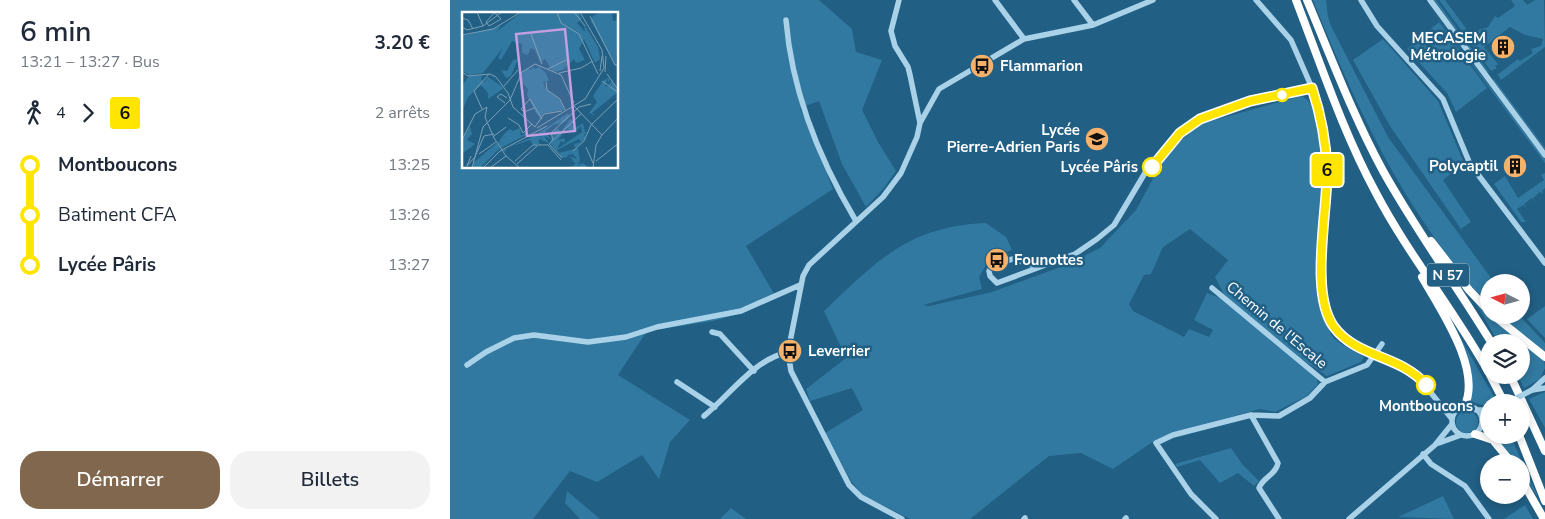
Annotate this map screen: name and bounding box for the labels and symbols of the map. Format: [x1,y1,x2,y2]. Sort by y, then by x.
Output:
inset map [462,12,619,169]
place label: MECASEM Métrologie [1410,28,1486,65]
building icon: MECASEM Métrologie [1490,34,1516,60]
bus stop icon: Flammarion [969,53,995,79]
place label: Flammarion [1000,56,1083,76]
unlabelled marker [1275,88,1289,102]
place label: Lycée Pierre-Adrien Paris [947,120,1080,157]
school or university icon: Lycée Pierre-Adrien Paris [1084,126,1110,152]
building icon: Polycaptil [1502,153,1528,179]
line badge: 6 [1311,154,1343,186]
place label: Polycaptil [1429,156,1498,176]
place label: Lycée Pâris [1061,157,1138,177]
marker: Lycée Pâris [1142,157,1162,177]
bus stop icon: Founottes [984,247,1010,273]
place label: Founottes [1014,250,1083,270]
road number: N 57 [1427,264,1469,286]
north arrow [1480,274,1530,324]
street label: Chemin de l'Escale [1222,277,1332,373]
bus stop icon: Leverrier [777,338,803,364]
place label: Leverrier [808,341,870,361]
marker: Montboucons [1416,375,1436,395]
place label: Montboucons [1379,396,1473,416]

